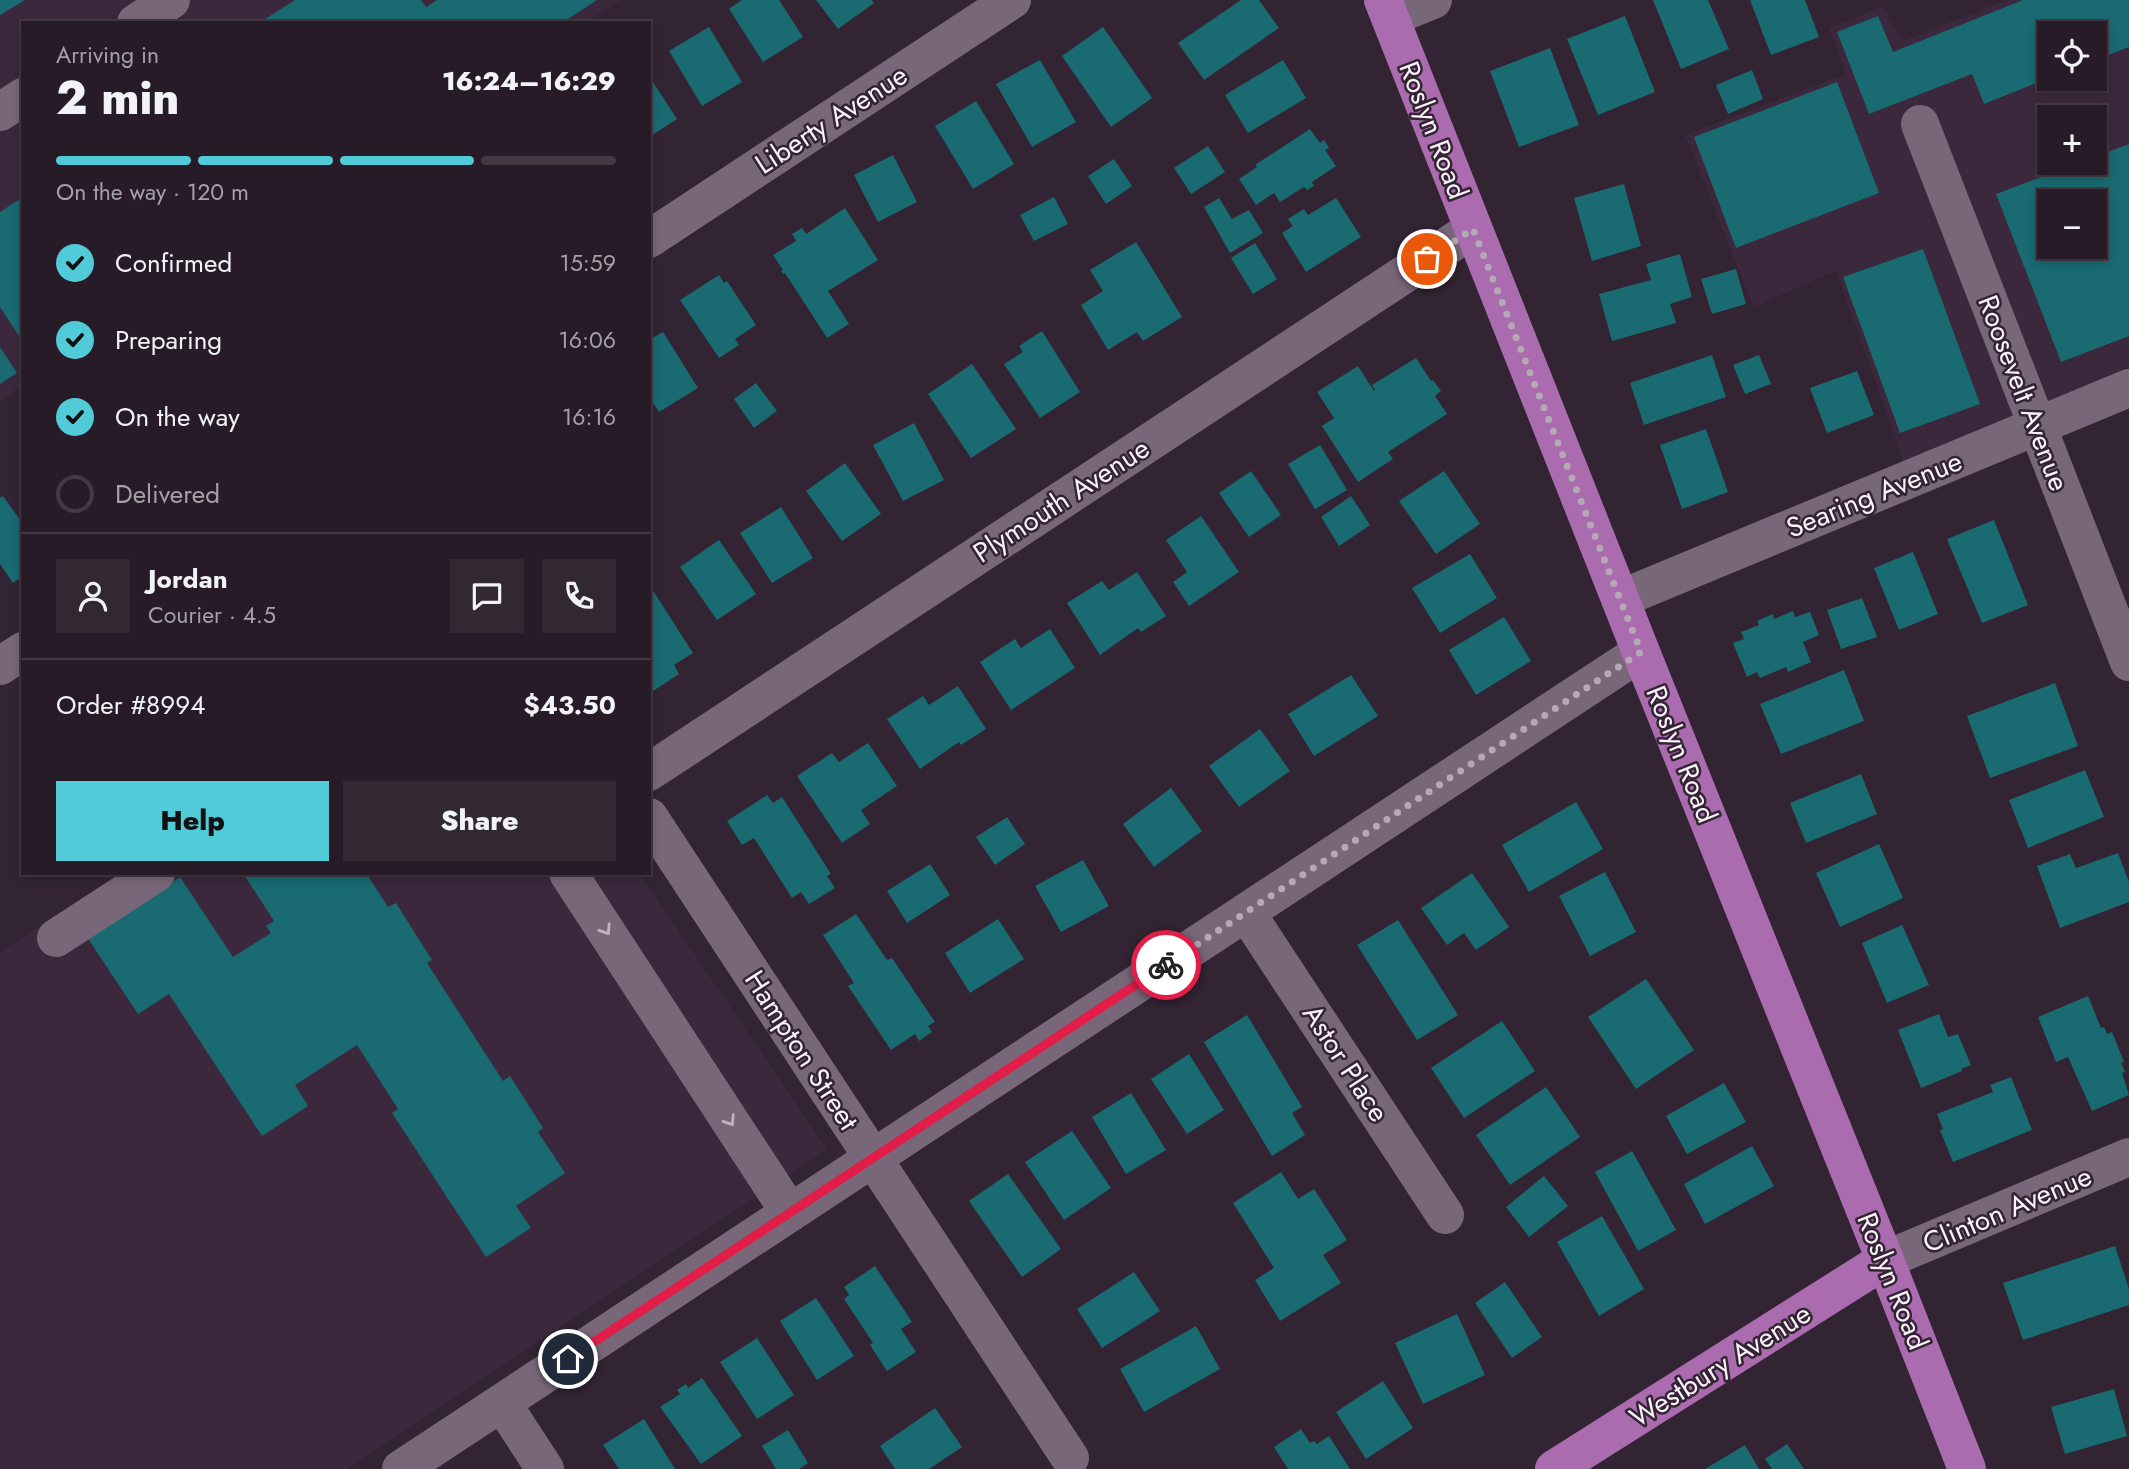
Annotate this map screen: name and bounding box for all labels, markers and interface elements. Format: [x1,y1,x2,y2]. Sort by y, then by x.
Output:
map controls [2037,21,2107,259]
button: locate [2037,21,2107,91]
text: Arriving in [56,38,159,72]
street label: Liberty Avenue [747,55,916,184]
street label: Roslyn Road [1388,55,1479,205]
text: 16:24–16:29 [442,62,616,100]
text: 2 min [56,65,180,131]
button: + [2037,105,2107,175]
text: On the way · 120 m [56,175,249,209]
button: − [2037,189,2107,259]
pin [1397,229,1457,289]
icon: bag [1408,240,1446,278]
icon: check [56,244,94,282]
text: Confirmed [115,244,232,282]
text: 15:59 [560,246,616,280]
street label: Roosevelt Avenue [1967,289,2080,497]
icon: check [56,321,94,359]
text: Preparing [115,321,222,359]
text: 16:06 [558,323,616,357]
icon: check [56,398,94,436]
text: On the way [115,398,240,436]
text: 16:16 [562,400,616,434]
street label: Plymouth Avenue [965,428,1158,573]
street label: Searing Avenue [1780,441,1968,548]
text: Delivered [115,475,220,513]
button: person [56,559,130,633]
button: chat [450,559,524,633]
button: phone [542,559,616,633]
text: Jordan [148,560,228,598]
text: Courier · 4.5 [148,598,276,632]
street label: Roslyn Road [1635,680,1728,829]
text: Order #8994 [56,686,205,724]
text: $43.50 [524,686,616,724]
button: Help [56,781,329,861]
button: Share [343,781,616,861]
one-way arrow [597,923,610,936]
courier [1131,930,1201,1000]
icon: bike [1147,946,1185,984]
street label: Hampton Street [734,962,869,1138]
street label: Astor Place [1292,996,1399,1130]
one-way arrow [722,1113,734,1126]
street label: Clinton Avenue [1916,1155,2098,1263]
street label: Roslyn Road [1846,1207,1939,1356]
street label: Westbury Avenue [1622,1293,1819,1438]
pin [538,1329,598,1389]
icon: home [549,1340,587,1378]

